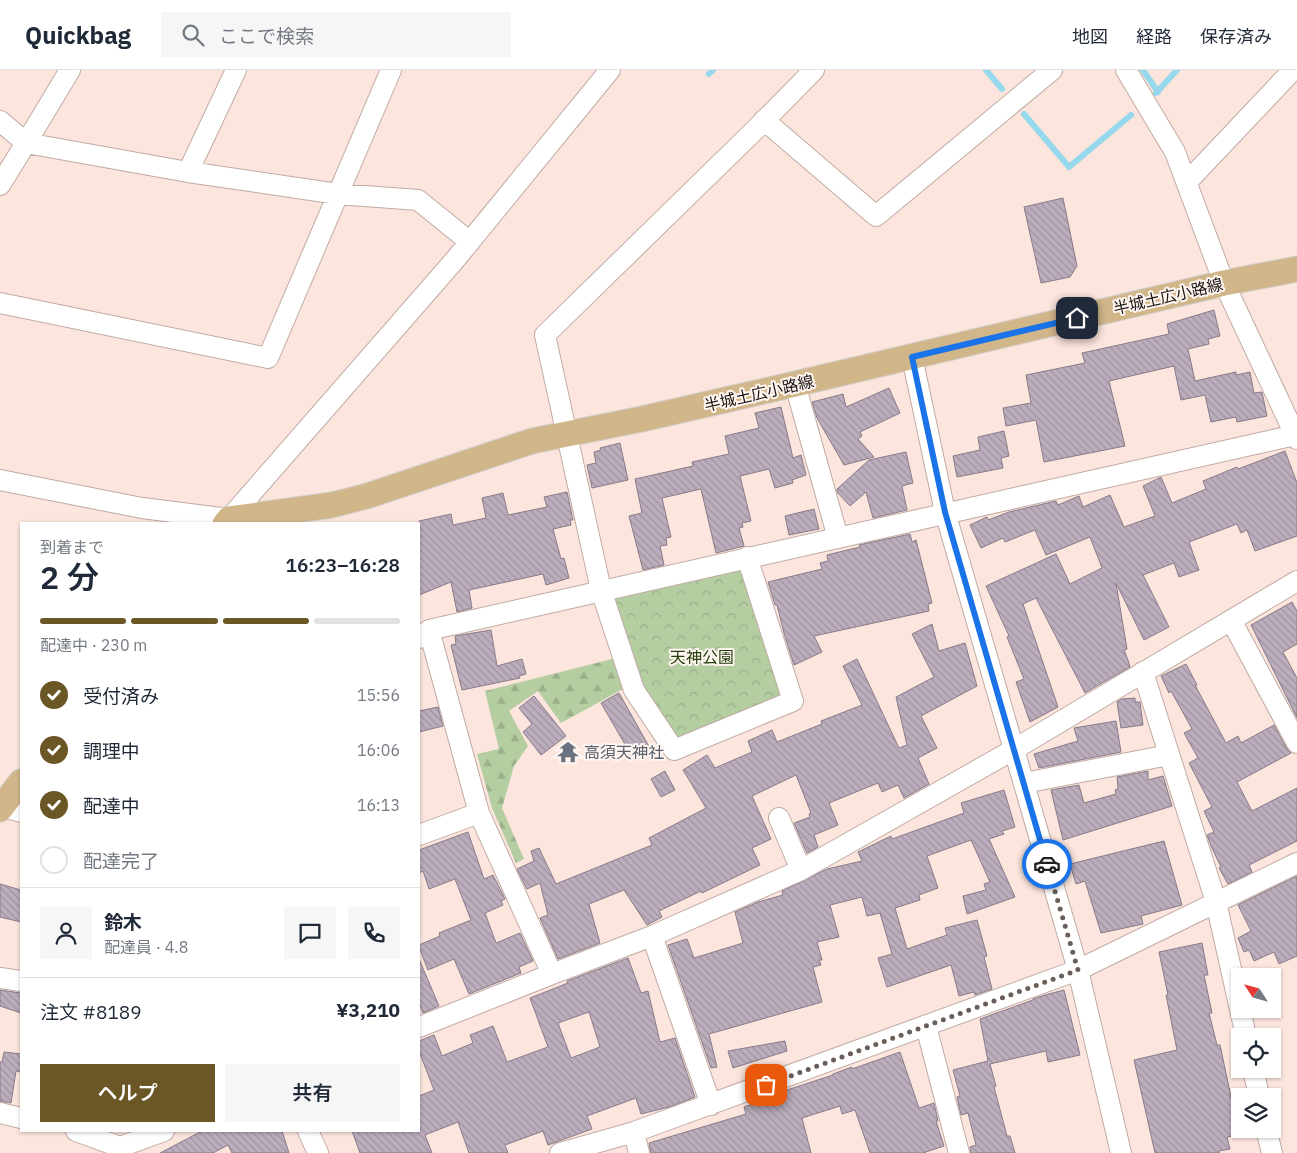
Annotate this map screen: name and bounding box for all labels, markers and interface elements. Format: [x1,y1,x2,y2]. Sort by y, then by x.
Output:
search box [161,12,511,57]
text: Quickbag [25,19,131,51]
icon: search [179,21,207,49]
text: ここで検索 [219,24,314,48]
text: 地図 [1072,25,1108,48]
text: 経路 [1136,25,1172,48]
text: 保存済み [1200,25,1272,48]
street label: 半城土広小路線 [1111,274,1225,318]
pin [1056,297,1098,339]
icon: home [1063,304,1091,332]
street label: 半城土広小路線 [702,371,816,415]
text: 到着まで [40,537,104,557]
text: 16:23–16:28 [286,553,400,577]
text: 2 分 [40,556,99,598]
text: 配達中 · 230 m [40,635,147,655]
park label: 天神公園 [670,647,734,667]
icon: check [40,681,68,709]
text: 受付済み [83,684,159,708]
text: 15:56 [357,685,400,705]
icon: check [40,736,68,764]
text: 調理中 [83,739,140,763]
temple icon: 高須天神社 [555,739,581,765]
text: 16:06 [357,740,400,760]
place label: 高須天神社 [584,742,664,762]
icon: check [40,791,68,819]
text: 配達中 [83,794,140,818]
text: 16:13 [357,795,400,815]
courier [1022,839,1072,889]
text: 配達完了 [83,849,159,873]
icon: car [1033,850,1061,878]
button: person [40,907,92,959]
button: chat [284,907,336,959]
button: phone [348,907,400,959]
text: 鈴木 [104,910,142,934]
text: 配達員 · 4.8 [104,937,188,957]
north arrow [1231,968,1281,1018]
map controls [1231,968,1281,1138]
text: ¥3,210 [336,998,400,1022]
text: 注文 #8189 [40,1000,142,1024]
button: locate [1231,1028,1281,1078]
button: ヘルプ [40,1064,215,1122]
button: 共有 [225,1064,400,1122]
pin [745,1064,787,1106]
icon: bag [752,1071,780,1099]
button: layers [1231,1088,1281,1138]

